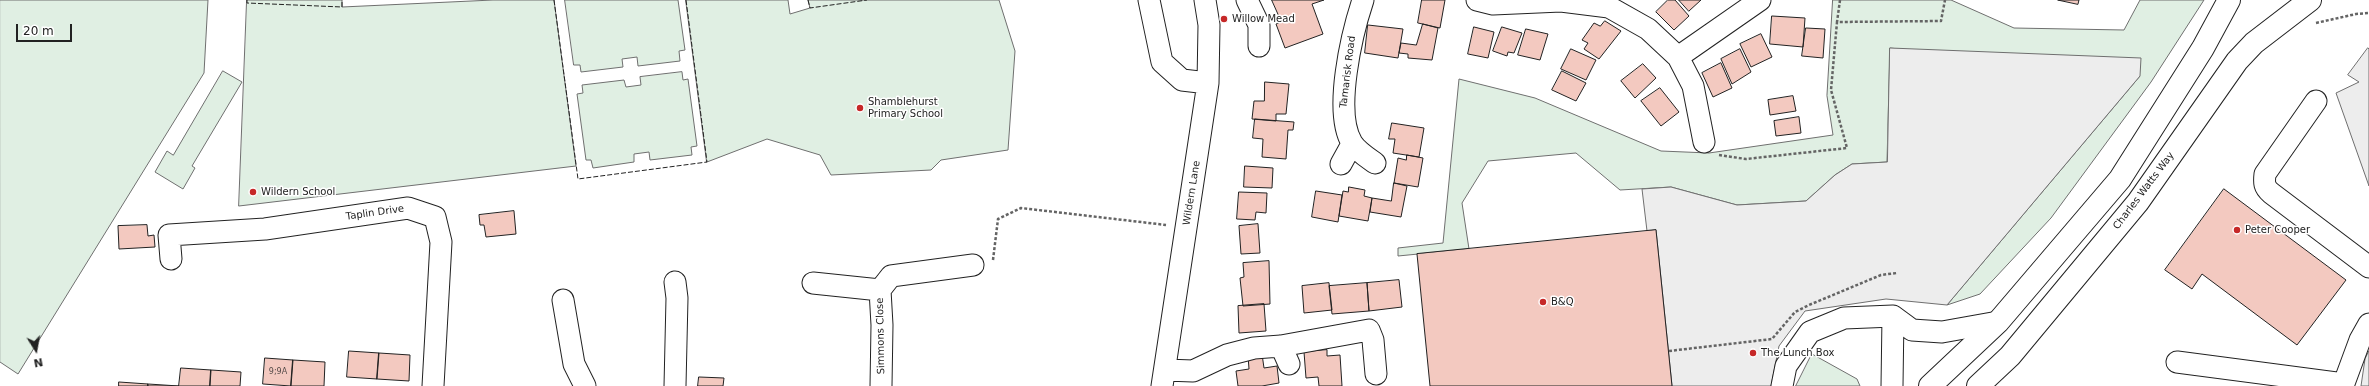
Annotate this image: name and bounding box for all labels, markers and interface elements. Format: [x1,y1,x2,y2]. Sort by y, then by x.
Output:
place label: Willow Mead [1232,13,1295,25]
marker: Willow Mead [1219,14,1229,24]
scale bar [18,16,74,42]
text: 20 m [23,24,54,38]
street label: Tamarisk Road [1338,35,1358,109]
place label: Shamblehurst Primary School [868,96,943,120]
marker: Shamblehurst Primary School [855,103,865,113]
street label: Charles Watts Way [2111,150,2177,232]
street label: Wildern Lane [1181,160,1203,226]
place label: Wildern School [261,186,335,198]
marker: Wildern School [248,187,258,197]
street label: Taplin Drive [345,203,405,223]
place label: Peter Cooper [2245,224,2310,236]
marker: Peter Cooper [2232,225,2242,235]
place label: B&Q [1551,296,1574,308]
marker: B&Q [1538,297,1548,307]
street label: Simmons Close [874,298,888,374]
north arrow [16,330,56,370]
place label: The Lunch Box [1761,347,1834,359]
marker: The Lunch Box [1748,348,1758,358]
text: N [33,355,44,370]
house number: 9;9A [269,367,287,377]

